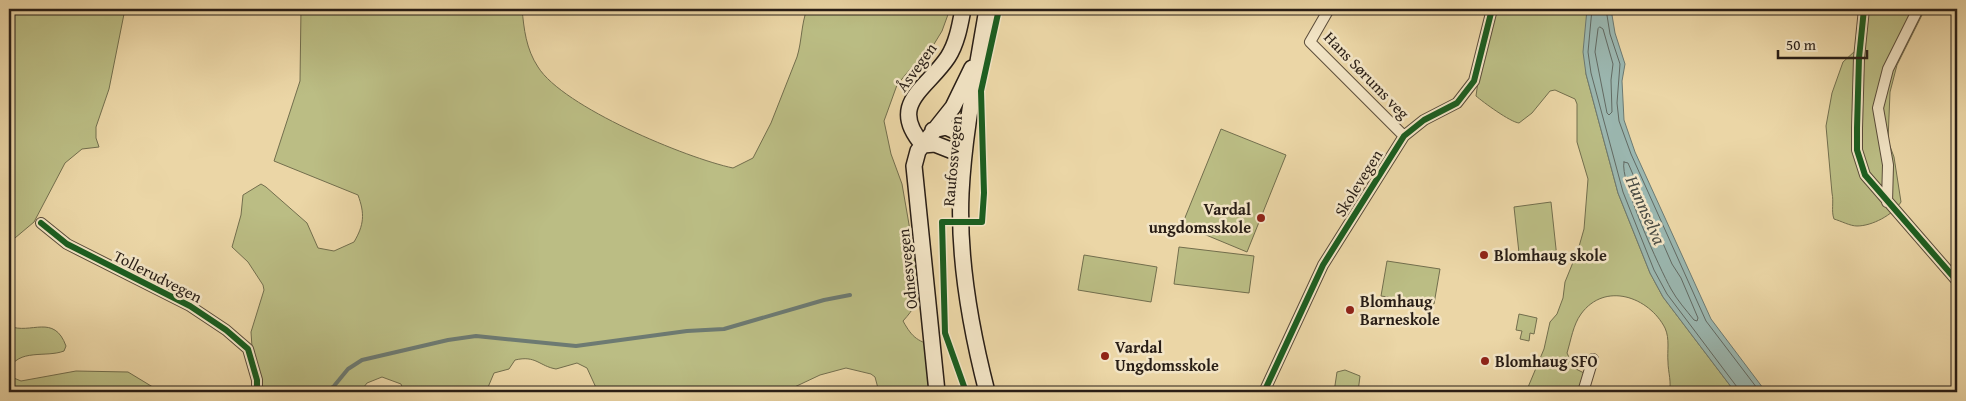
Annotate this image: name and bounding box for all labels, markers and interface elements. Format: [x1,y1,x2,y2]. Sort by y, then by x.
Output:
street label: Hans Sørums veg [1319,26,1415,124]
scale bar [1778,28,1867,60]
text: 50 m [1786,34,1817,55]
street label: Åsvegen [890,37,942,97]
street label: Raufossvegen [936,115,968,207]
street label: Skolevegen [1328,145,1388,221]
water label: Hunnselva [1618,170,1673,249]
place label: Vardal ungdomsskole [1149,197,1251,239]
marker: Vardal ungdomsskole [1255,212,1267,224]
street label: Odnesvegen [891,228,923,310]
street label: Tollerudvegen [110,243,206,309]
place label: Blomhaug skole [1494,243,1607,267]
marker: Blomhaug skole [1478,249,1490,261]
place label: Blomhaug Barneskole [1360,289,1440,331]
marker: Blomhaug Barneskole [1344,304,1356,316]
place label: Vardal Ungdomsskole [1115,335,1219,377]
place label: Blomhaug SFO [1495,349,1598,373]
marker: Vardal Ungdomsskole [1099,350,1111,362]
marker: Blomhaug SFO [1479,355,1491,367]

